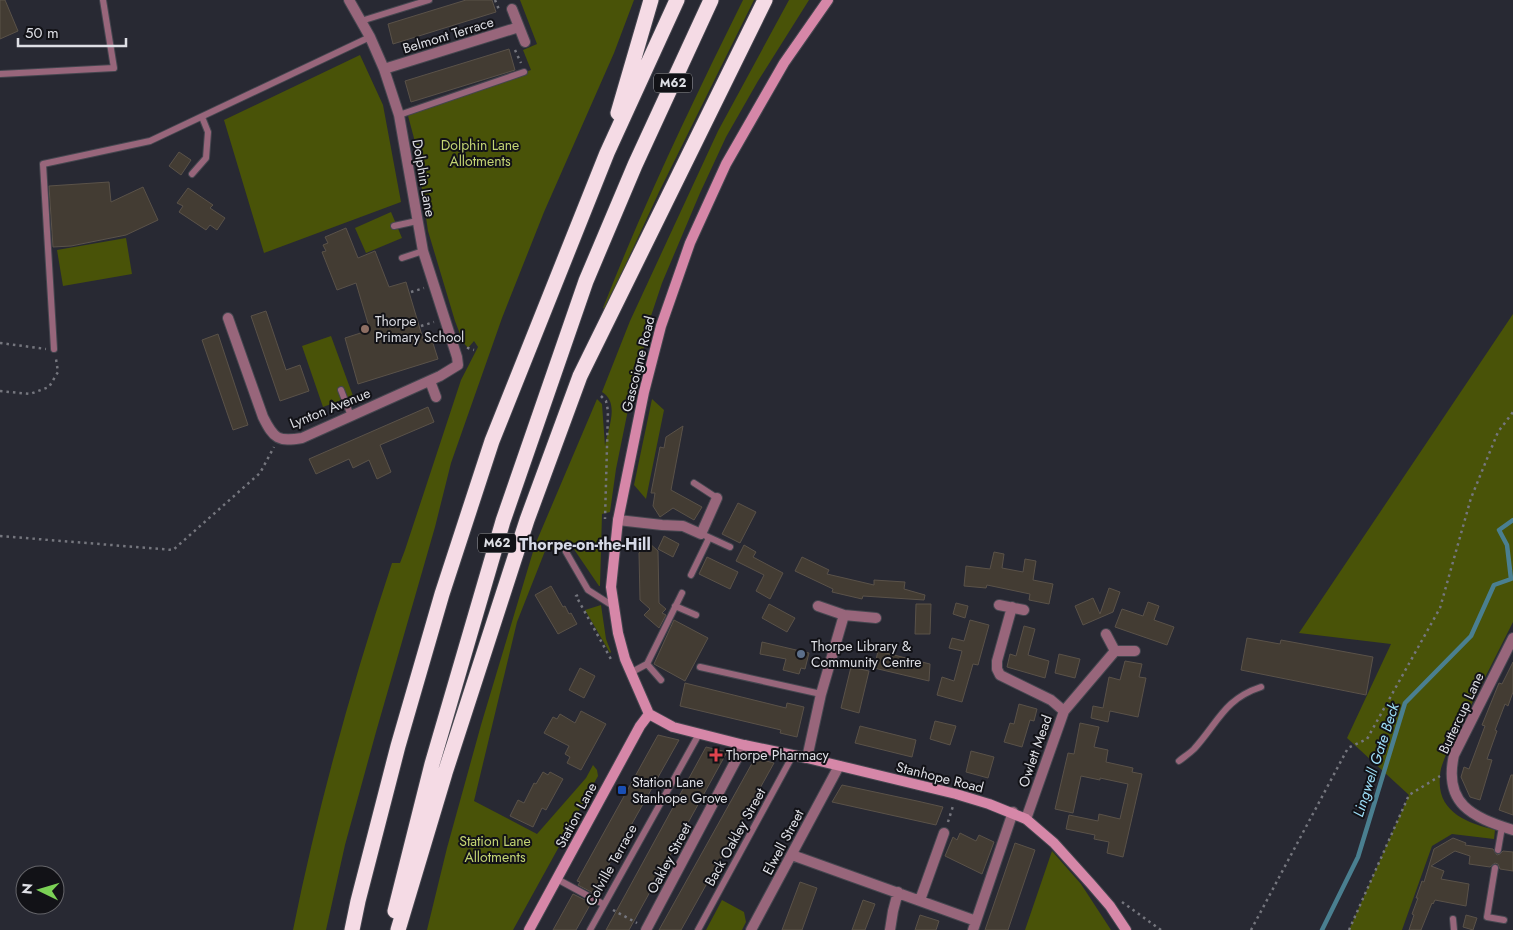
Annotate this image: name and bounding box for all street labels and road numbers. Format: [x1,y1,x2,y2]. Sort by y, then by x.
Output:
street label: Belmont Terrace [400,12,496,58]
road number: M62 [654,74,692,92]
street label: Dolphin Lane [407,138,441,218]
street label: Gascoigne Road [616,314,660,414]
street label: Lynton Avenue [287,383,373,433]
road number: M62 [478,534,516,552]
street label: Buttercup Lane [1433,669,1489,757]
street label: Owlett Mead [1013,712,1057,790]
street label: Stanhope Road [894,756,986,798]
street label: Station Lane [550,779,602,851]
street label: Back Oakley Street [700,784,771,890]
street label: Elwell Street [757,805,809,878]
street label: Oakley Street [642,818,696,897]
street label: Colville Terrace [580,821,642,909]

